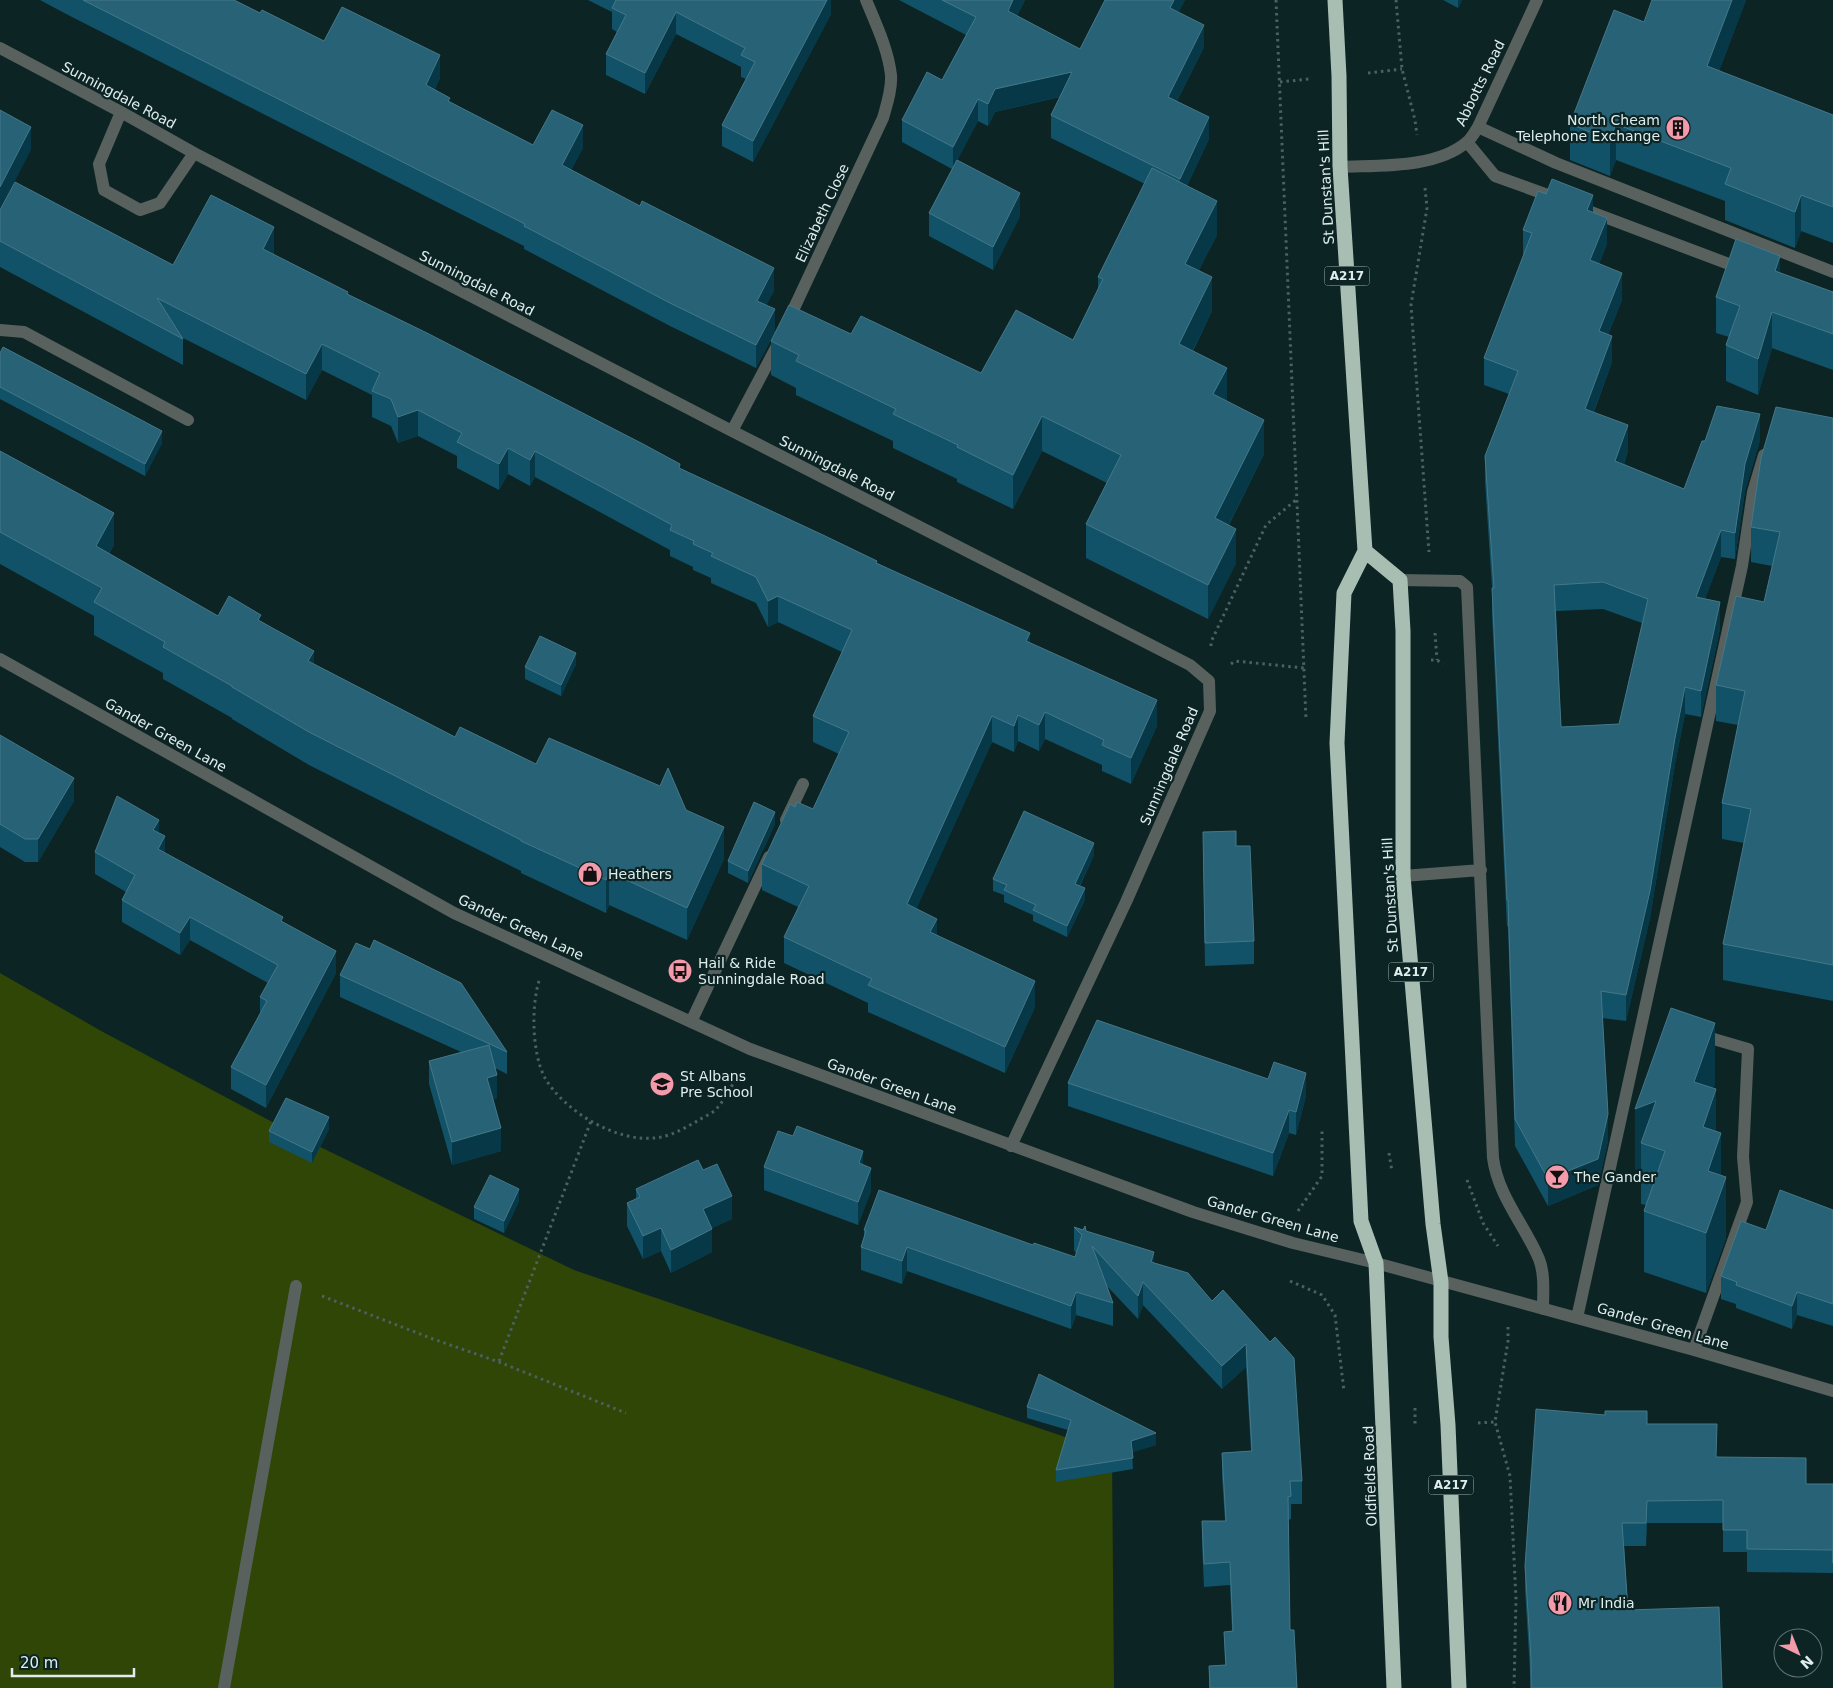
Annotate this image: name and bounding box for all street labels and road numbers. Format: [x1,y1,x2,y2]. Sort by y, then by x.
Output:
street label: Abbotts Road [1452,37,1508,129]
street label: Sunningdale Road [59,58,179,132]
street label: St Dunstan's Hill [1315,129,1337,245]
street label: Elizabeth Close [792,161,852,265]
street label: Sunningdale Road [417,247,537,319]
road number: A217 [1324,266,1370,286]
street label: Sunningdale Road [777,432,897,504]
street label: Gander Green Lane [102,695,230,775]
street label: Sunningdale Road [1137,705,1201,827]
street label: St Dunstan's Hill [1379,837,1401,953]
street label: Gander Green Lane [456,891,586,963]
road number: A217 [1388,962,1434,982]
street label: Gander Green Lane [825,1055,959,1117]
street label: Gander Green Lane [1205,1192,1341,1246]
street label: Gander Green Lane [1595,1299,1731,1353]
street label: Oldfields Road [1360,1425,1380,1527]
road number: A217 [1428,1476,1474,1494]

